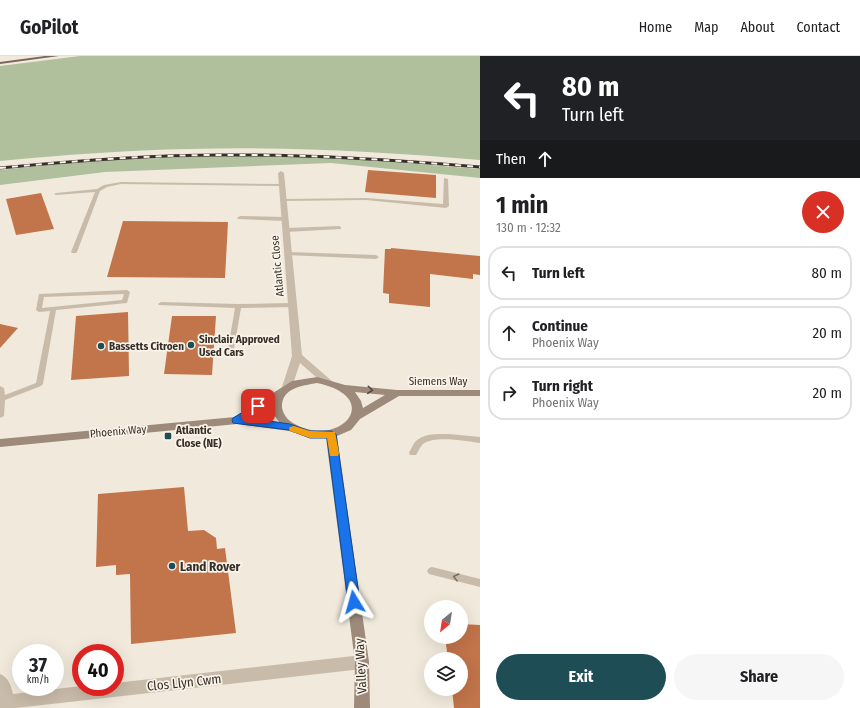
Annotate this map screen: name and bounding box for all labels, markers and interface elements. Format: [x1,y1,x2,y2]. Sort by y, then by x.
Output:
text: GoPilot [20,16,79,39]
text: Home [639,19,672,36]
text: Map [694,19,718,36]
text: About [740,19,775,36]
text: Contact [797,19,840,36]
text: 80 m [562,70,619,103]
icon: left [496,72,548,124]
text: Turn left [562,104,624,126]
icon: ahead [534,148,556,170]
text: Then [496,150,526,168]
text: 1 min [496,191,548,219]
button: close [802,191,844,233]
text: 130 m · 12:32 [496,220,561,235]
street label: Atlantic Close [268,235,287,297]
icon: left [498,262,520,284]
text: Turn left [532,264,585,282]
text: 80 m [812,264,842,282]
text: Continue [532,317,588,335]
icon: ahead [498,322,520,344]
text: 20 m [813,324,842,342]
place label: Sinclair Approved Used Cars [199,333,280,359]
text: Phoenix Way [532,335,599,350]
place label: Bassetts Citroen [109,340,184,353]
marker: Sinclair Approved Used Cars [186,340,196,350]
marker: Bassetts Citroen [96,341,106,351]
street label: Siemens Way [409,375,467,388]
text: Turn right [532,377,593,395]
icon: right [498,382,520,404]
text: 20 m [813,384,842,402]
one-way arrow [367,386,373,395]
pin [241,389,275,423]
icon: arrive [247,395,269,417]
text: Phoenix Way [532,395,599,410]
street label: Phoenix Way [89,423,147,440]
place label: Atlantic Close (NE) [175,424,222,450]
marker: Atlantic Close (NE) [163,431,173,441]
place label: Land Rover [180,559,241,574]
marker: Land Rover [167,561,177,571]
one-way arrow [453,573,460,582]
position arrow [333,581,375,623]
north arrow [424,600,468,644]
map controls [424,600,468,696]
street label: Valley Way [352,638,369,694]
speed limit sign: 40 [72,644,124,696]
button: layers [424,652,468,696]
text: 37 [29,653,47,677]
button: Exit [496,654,666,700]
button: Share [674,654,844,700]
street label: Clos Llyn Cwm [146,671,222,694]
text: km/h [27,674,49,686]

